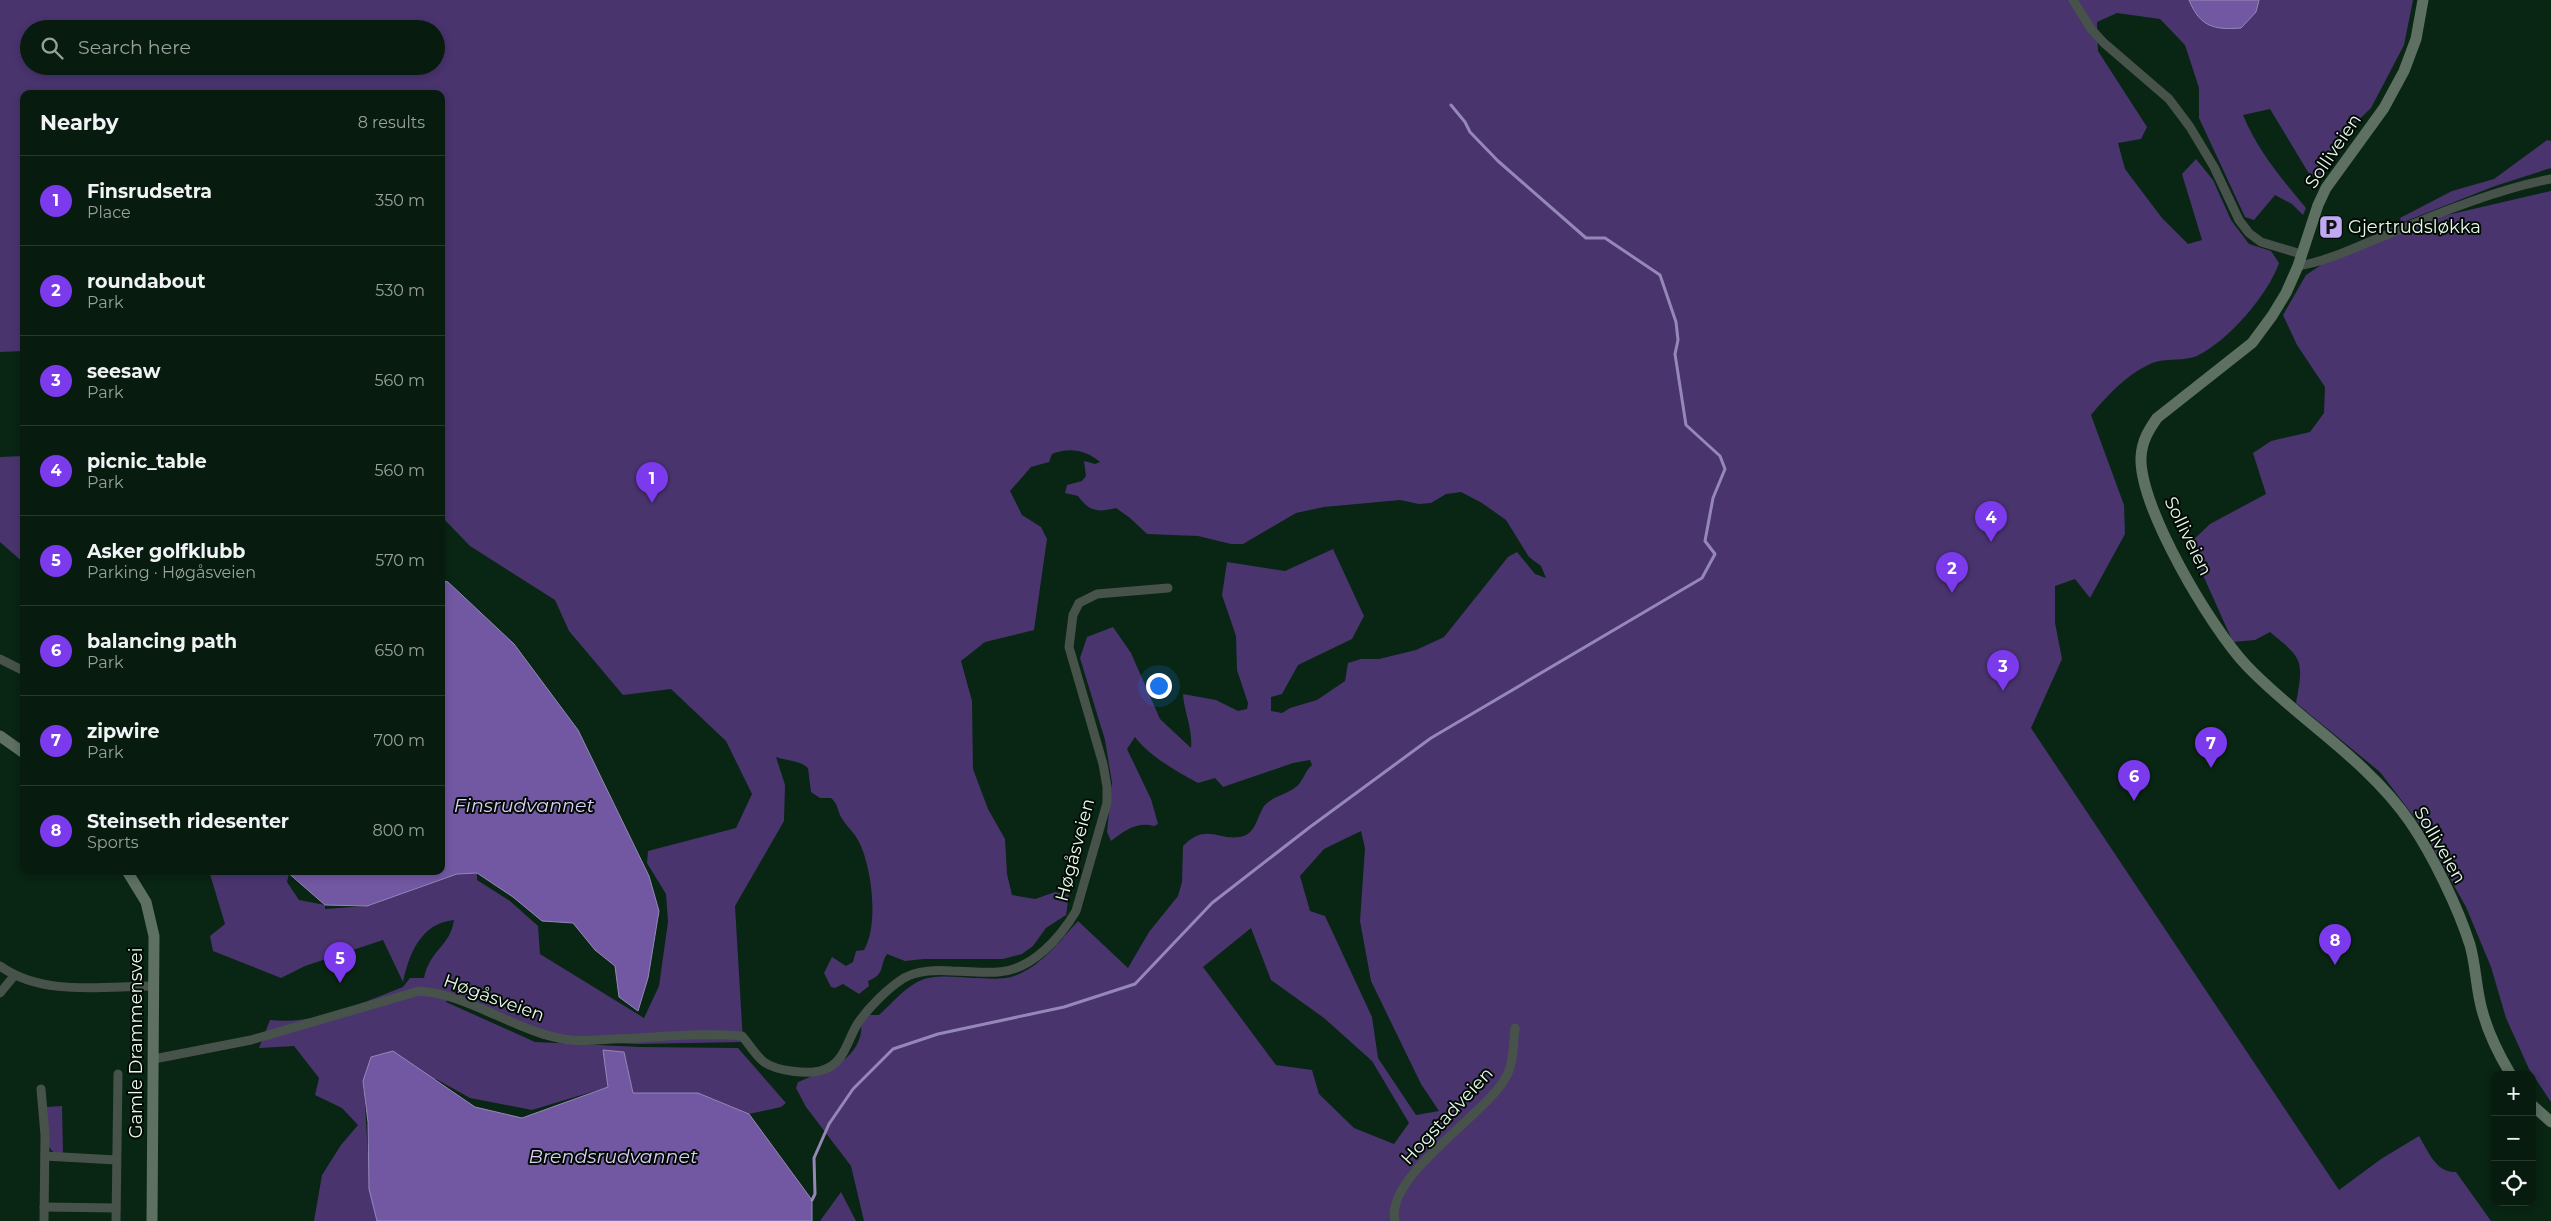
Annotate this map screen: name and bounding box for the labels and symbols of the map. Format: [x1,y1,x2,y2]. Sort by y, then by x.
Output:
street label: Solliveien [2300,110,2366,192]
parking icon: Gjertrudsløkka [2318,214,2344,240]
place label: Gjertrudsløkka [2348,216,2481,238]
pin: 1 [636,462,668,503]
street label: Solliveien [2159,493,2217,579]
pin: 4 [1975,501,2007,542]
pin: 2 [1936,552,1968,593]
pin: 3 [1987,650,2019,691]
your location [1146,673,1172,699]
pin: 7 [2195,727,2227,768]
pin: 6 [2118,760,2150,801]
water label: Finsrudvannet [454,794,594,817]
street label: Høgåsveien [1051,796,1099,904]
street label: Solliveien [2409,803,2471,887]
pin: 8 [2319,924,2351,965]
pin: 5 [324,942,356,983]
street label: Gamle Drammensvei [125,947,147,1139]
street label: Høgåsveien [441,970,547,1026]
street label: Hogstadveien [1396,1063,1498,1169]
water label: Brendsrudvannet [528,1145,698,1168]

